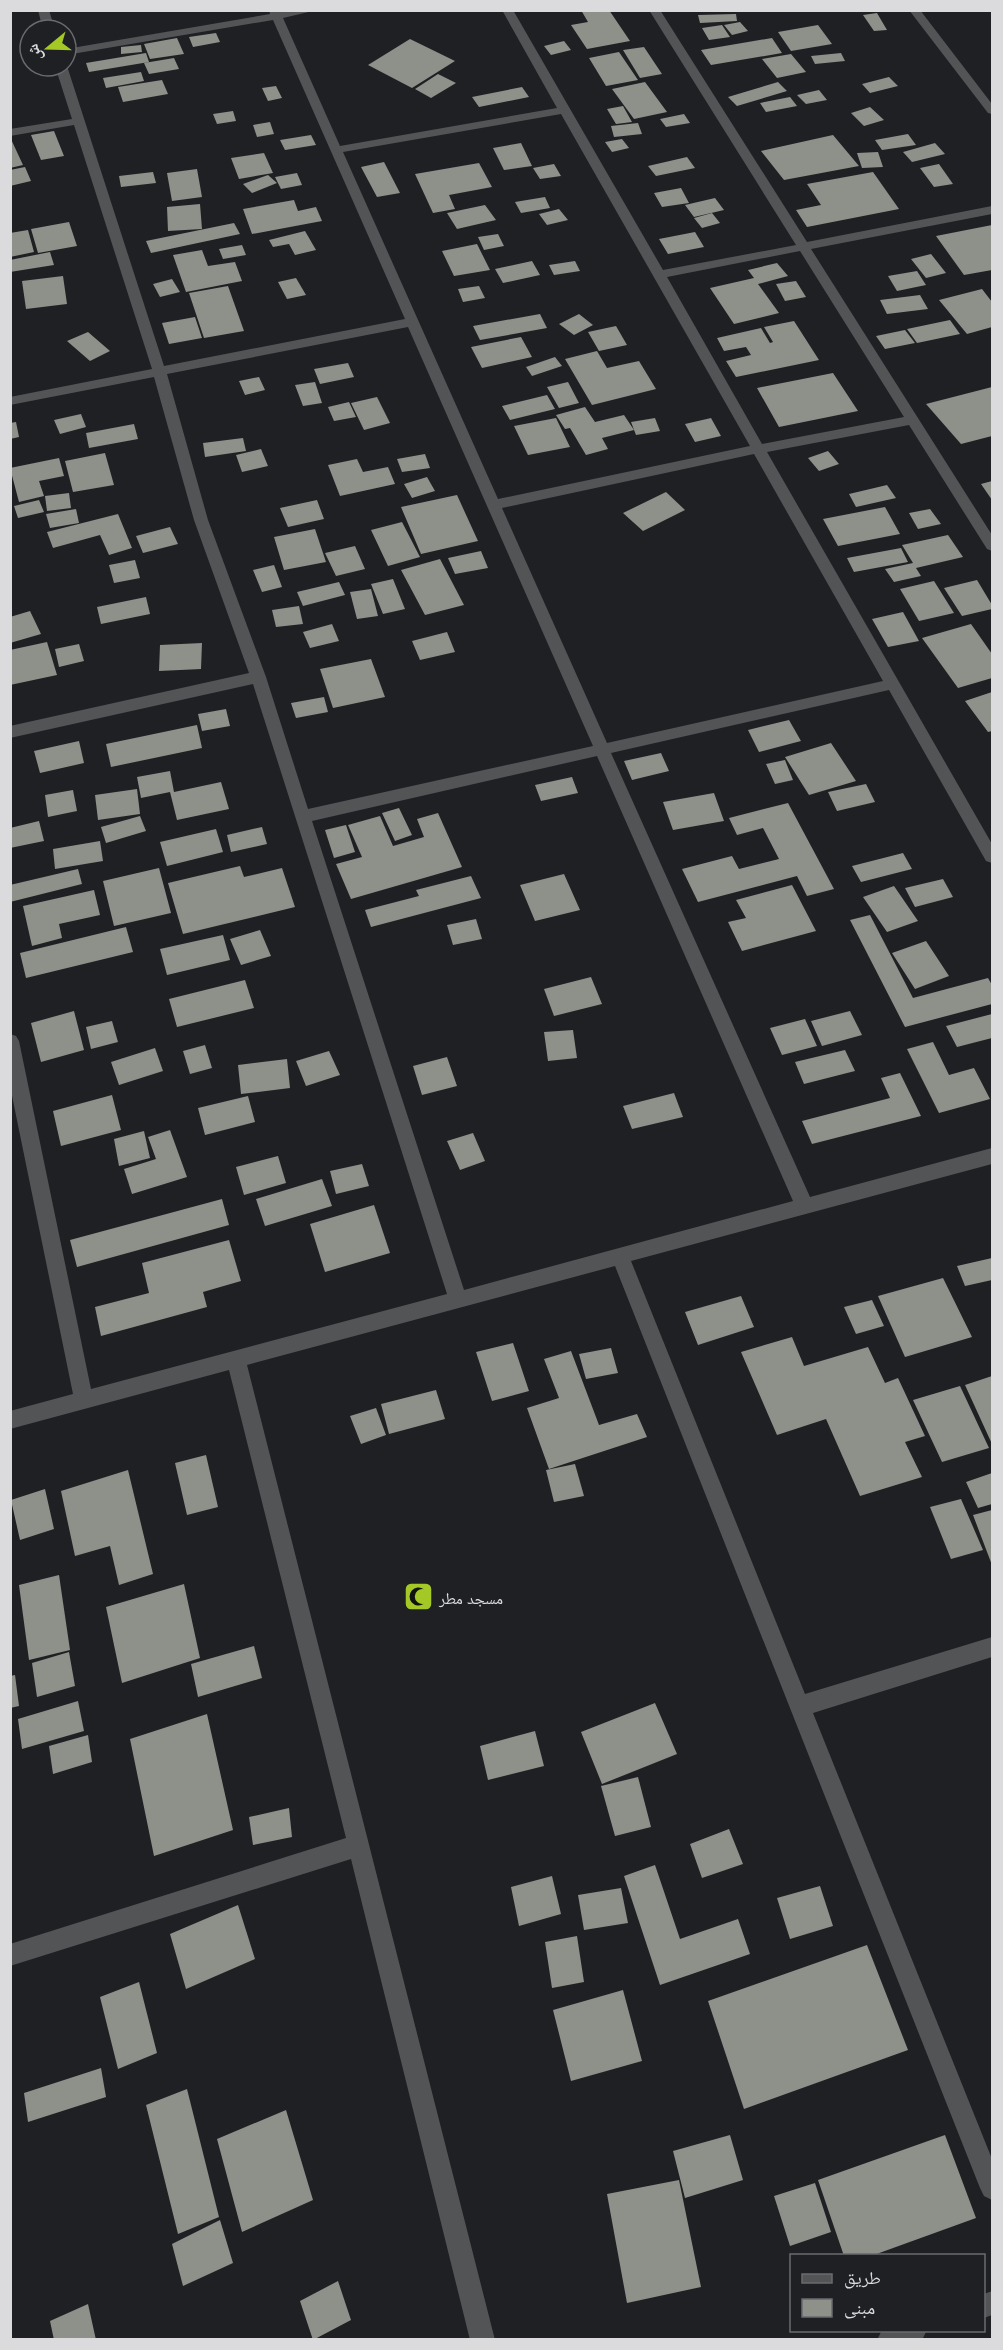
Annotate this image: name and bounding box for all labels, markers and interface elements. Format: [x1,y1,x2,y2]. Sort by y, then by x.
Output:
north arrow [18,18,78,78]
text: ش [22,42,46,64]
mosque icon: مسجد مطر [402,1581,434,1613]
place label: مسجد مطر [438,1588,503,1608]
legend [790,2254,985,2332]
text: طريق [844,2266,881,2289]
text: مبنى [844,2296,875,2319]

